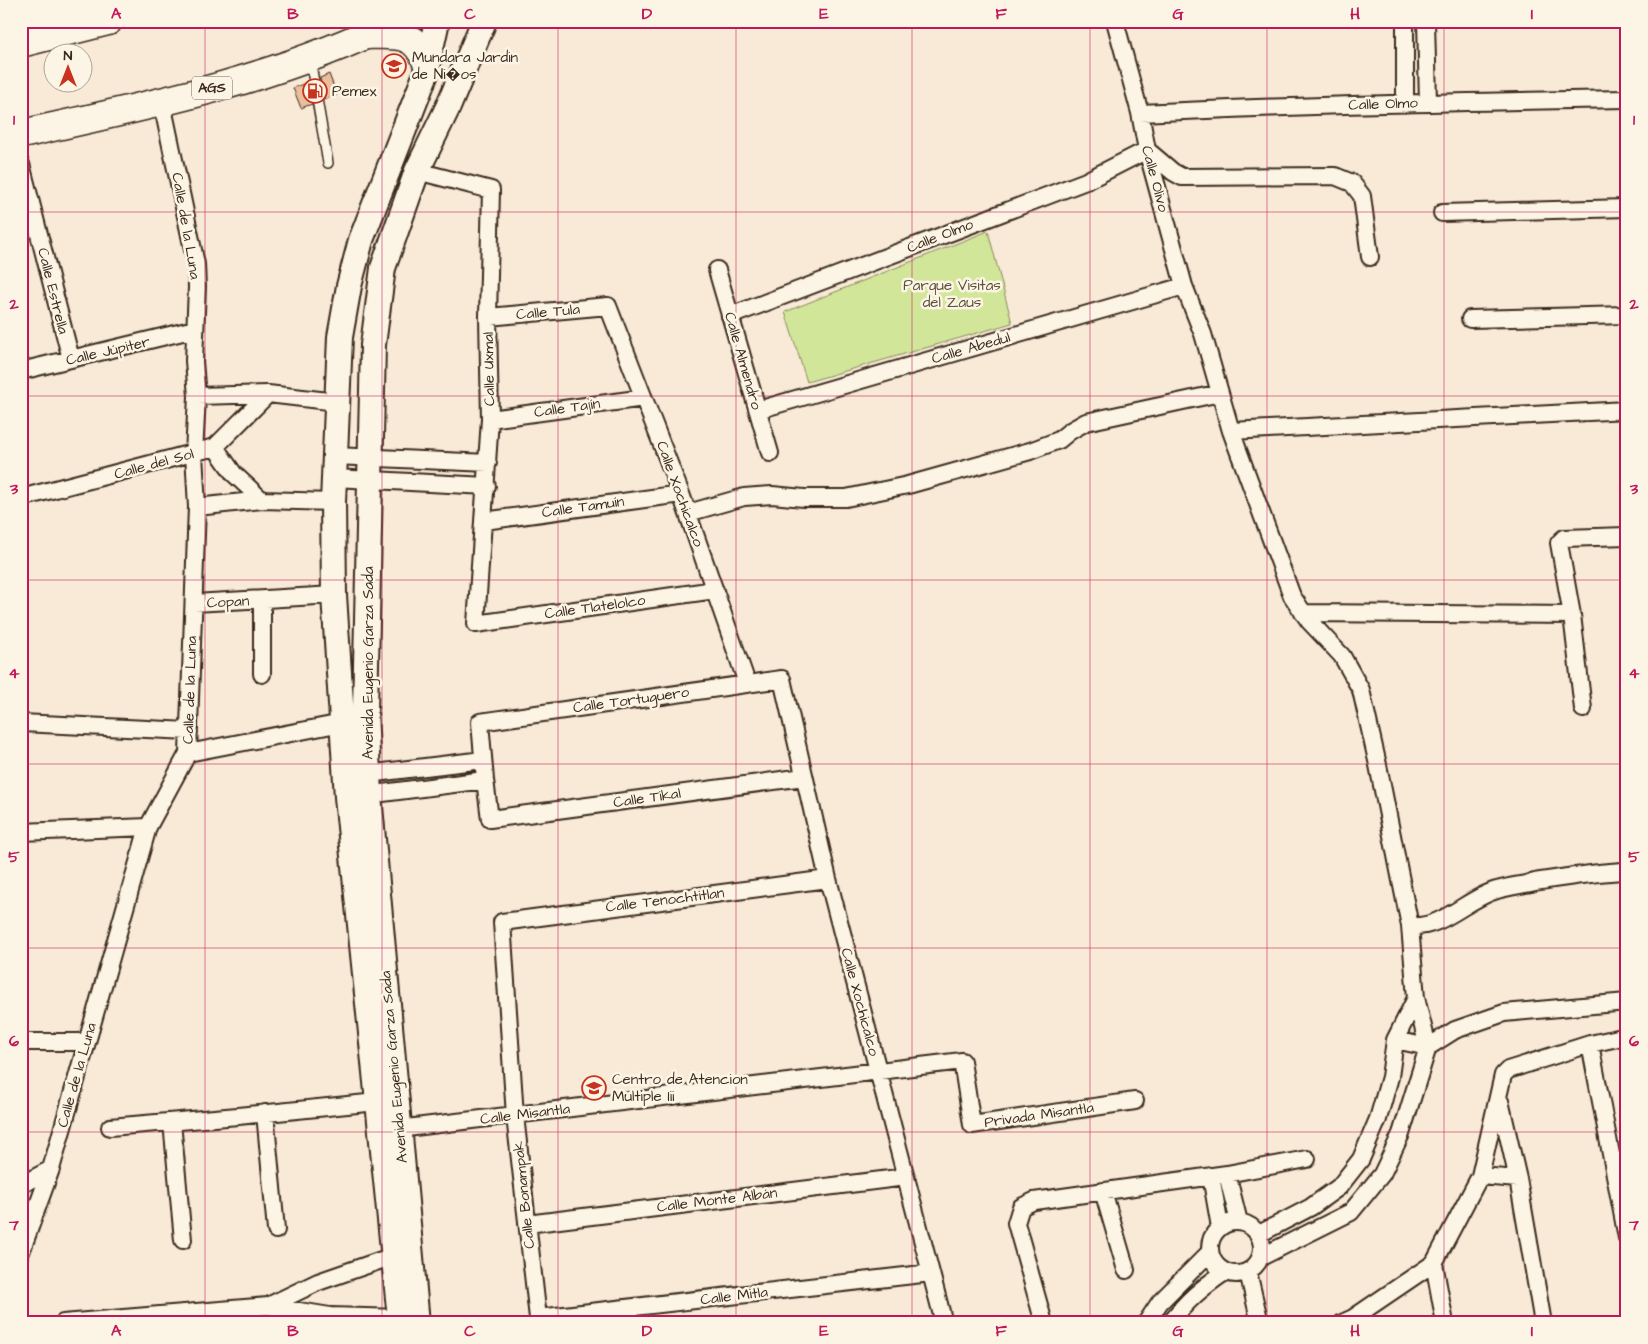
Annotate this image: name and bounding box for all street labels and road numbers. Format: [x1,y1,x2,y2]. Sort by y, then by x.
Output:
road number: AGS [192,76,232,100]
street label: Calle Olmo [1348,92,1419,116]
street label: Calle Olivo [1136,143,1174,215]
street label: Calle de la Luna [166,171,206,281]
street label: Calle Olmo [904,214,977,258]
street label: Calle Estrella [32,246,74,337]
street label: Calle Tula [515,299,581,325]
street label: Calle Almendro [719,310,767,413]
street label: Calle Abedul [929,327,1013,369]
street label: Calle Júpiter [64,331,152,371]
street label: Calle Uxmal [478,332,500,406]
street label: Calle Tajín [533,393,602,423]
street label: Calle Xochicalco [651,438,709,550]
street label: Calle del Sol [112,443,196,485]
street label: Calle Tamuín [540,491,626,523]
street label: Avenida Eugenio Garza Sada [358,566,380,760]
street label: Calle Tlatelolco [543,589,647,624]
street label: Copan [206,590,250,614]
street label: Calle de la Luna [178,635,202,744]
street label: Calle Tortuguero [572,681,691,720]
street label: Calle Tikal [612,783,682,813]
street label: Calle Tenochtitlan [605,882,726,918]
street label: Calle Xochicalco [835,946,885,1059]
street label: Avenida Eugenio Garza Sada [375,969,414,1164]
street label: Calle de la Luna [52,1020,102,1130]
street label: Privada Misantla [983,1097,1095,1133]
street label: Calle Misantla [479,1098,572,1130]
street label: Calle Bonampak [508,1140,540,1250]
street label: Calle Monte Albán [656,1182,779,1218]
street label: Calle Mitla [699,1281,769,1311]

